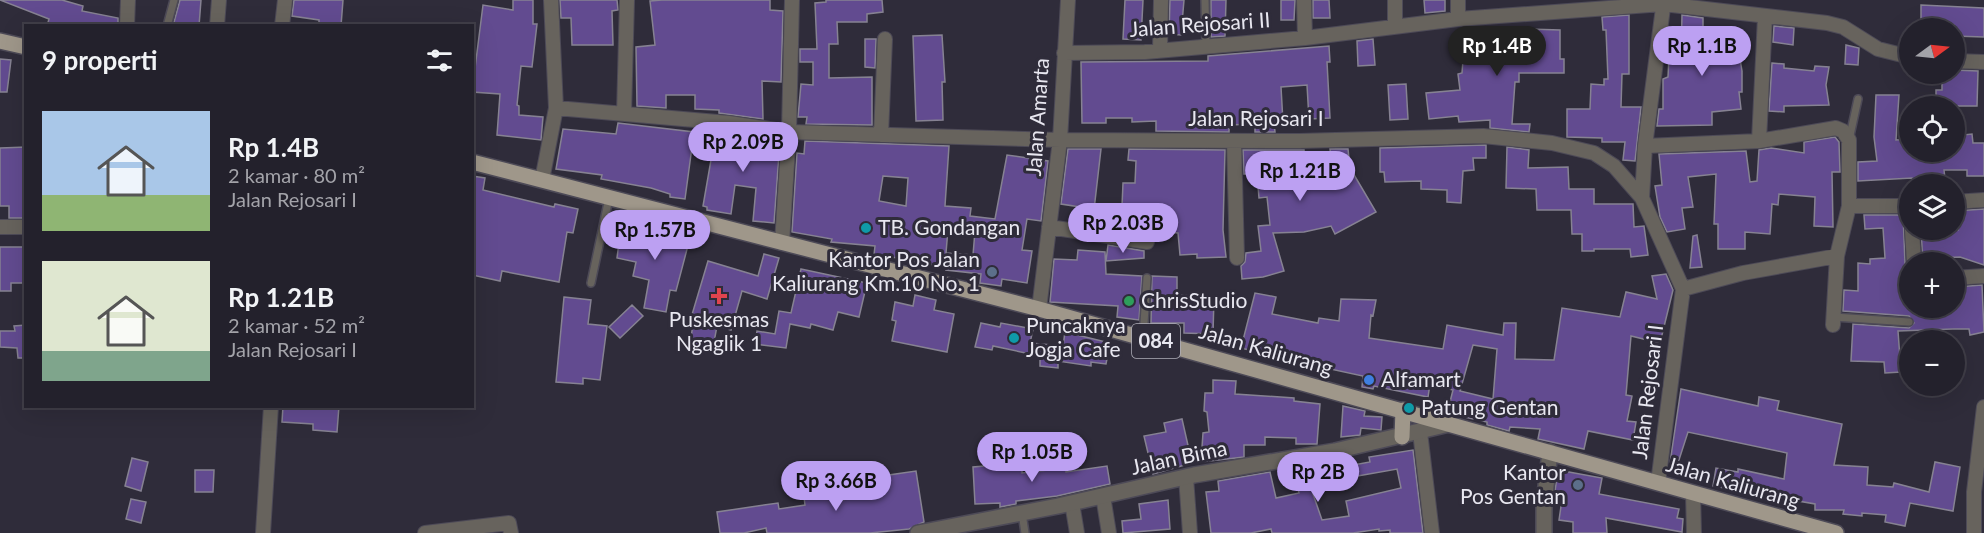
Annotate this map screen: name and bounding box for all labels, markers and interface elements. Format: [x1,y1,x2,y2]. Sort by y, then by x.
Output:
street label: Jalan Rejosari II [1129,6,1271,41]
north arrow [1899,18,1965,84]
map controls [1899,18,1965,396]
pin: Rp 1.4B [1442,26,1552,77]
pin: Rp 1.1B [1647,26,1757,77]
text: Rp 1.4B [1462,33,1532,57]
text: Rp 1.1B [1667,33,1737,57]
text: 9 properti [42,44,158,76]
icon: filters [423,44,456,77]
street label: Jalan Amarta [1020,57,1053,177]
button: locate [1899,96,1965,162]
street label: Jalan Rejosari I [1188,105,1324,130]
pin: Rp 2.09B [681,122,805,173]
text: Rp 2.09B [702,129,784,153]
text: Rp 1.4B [228,131,319,163]
icon: home [90,135,162,207]
pin: Rp 1.21B [1238,151,1362,202]
text: Rp 1.21B [1259,158,1341,182]
text: 2 kamar · 80 m² [228,163,365,187]
button: layers [1899,174,1965,240]
text: Jalan Rejosari I [228,187,357,211]
pin: Rp 2.03B [1061,203,1185,254]
pin: Rp 1.57B [593,210,717,261]
text: Rp 2.03B [1082,210,1164,234]
place label: TB. Gondangan [878,214,1020,239]
text: Rp 1.57B [614,217,696,241]
marker: TB. Gondangan [859,221,873,235]
place label: Kantor Pos Jalan Kaliurang Km.10 No. 1 [772,246,980,295]
button: + [1899,252,1965,318]
marker: Kantor Pos Jalan Kaliurang Km.10 No. 1 [985,265,999,279]
text: Rp 1.21B [228,281,334,313]
icon: home [90,285,162,357]
marker: Puskesmas Ngaglik 1 [710,287,728,305]
place label: ChrisStudio [1141,287,1247,312]
marker: ChrisStudio [1122,294,1136,308]
place label: Puskesmas Ngaglik 1 [669,306,769,355]
place label: Puncaknya Jogja Cafe [1026,312,1126,361]
text: 2 kamar · 52 m² [228,313,365,337]
street label: Jalan Kaliurang [1197,318,1336,380]
street label: Jalan Rejosari I [1626,323,1667,461]
road number: 084 [1132,324,1180,358]
button: − [1899,330,1965,396]
marker: Puncaknya Jogja Cafe [1007,331,1021,345]
text: Jalan Rejosari I [228,337,357,361]
place label: Alfamart [1381,366,1461,391]
marker: Alfamart [1362,373,1376,387]
place label: Patung Gentan [1421,394,1558,419]
marker: Patung Gentan [1402,401,1416,415]
pin: Rp 1.05B [970,432,1094,483]
street label: Jalan Bima [1128,434,1229,479]
text: Rp 1.05B [991,439,1073,463]
street label: Jalan Kaliurang [1664,451,1803,513]
pin: Rp 2B [1276,452,1360,503]
text: Rp 2B [1291,459,1345,483]
place label: Kantor Pos Gentan [1460,459,1566,508]
pin: Rp 3.66B [774,461,898,512]
text: Rp 3.66B [795,468,877,492]
marker: Kantor Pos Gentan [1571,478,1585,492]

